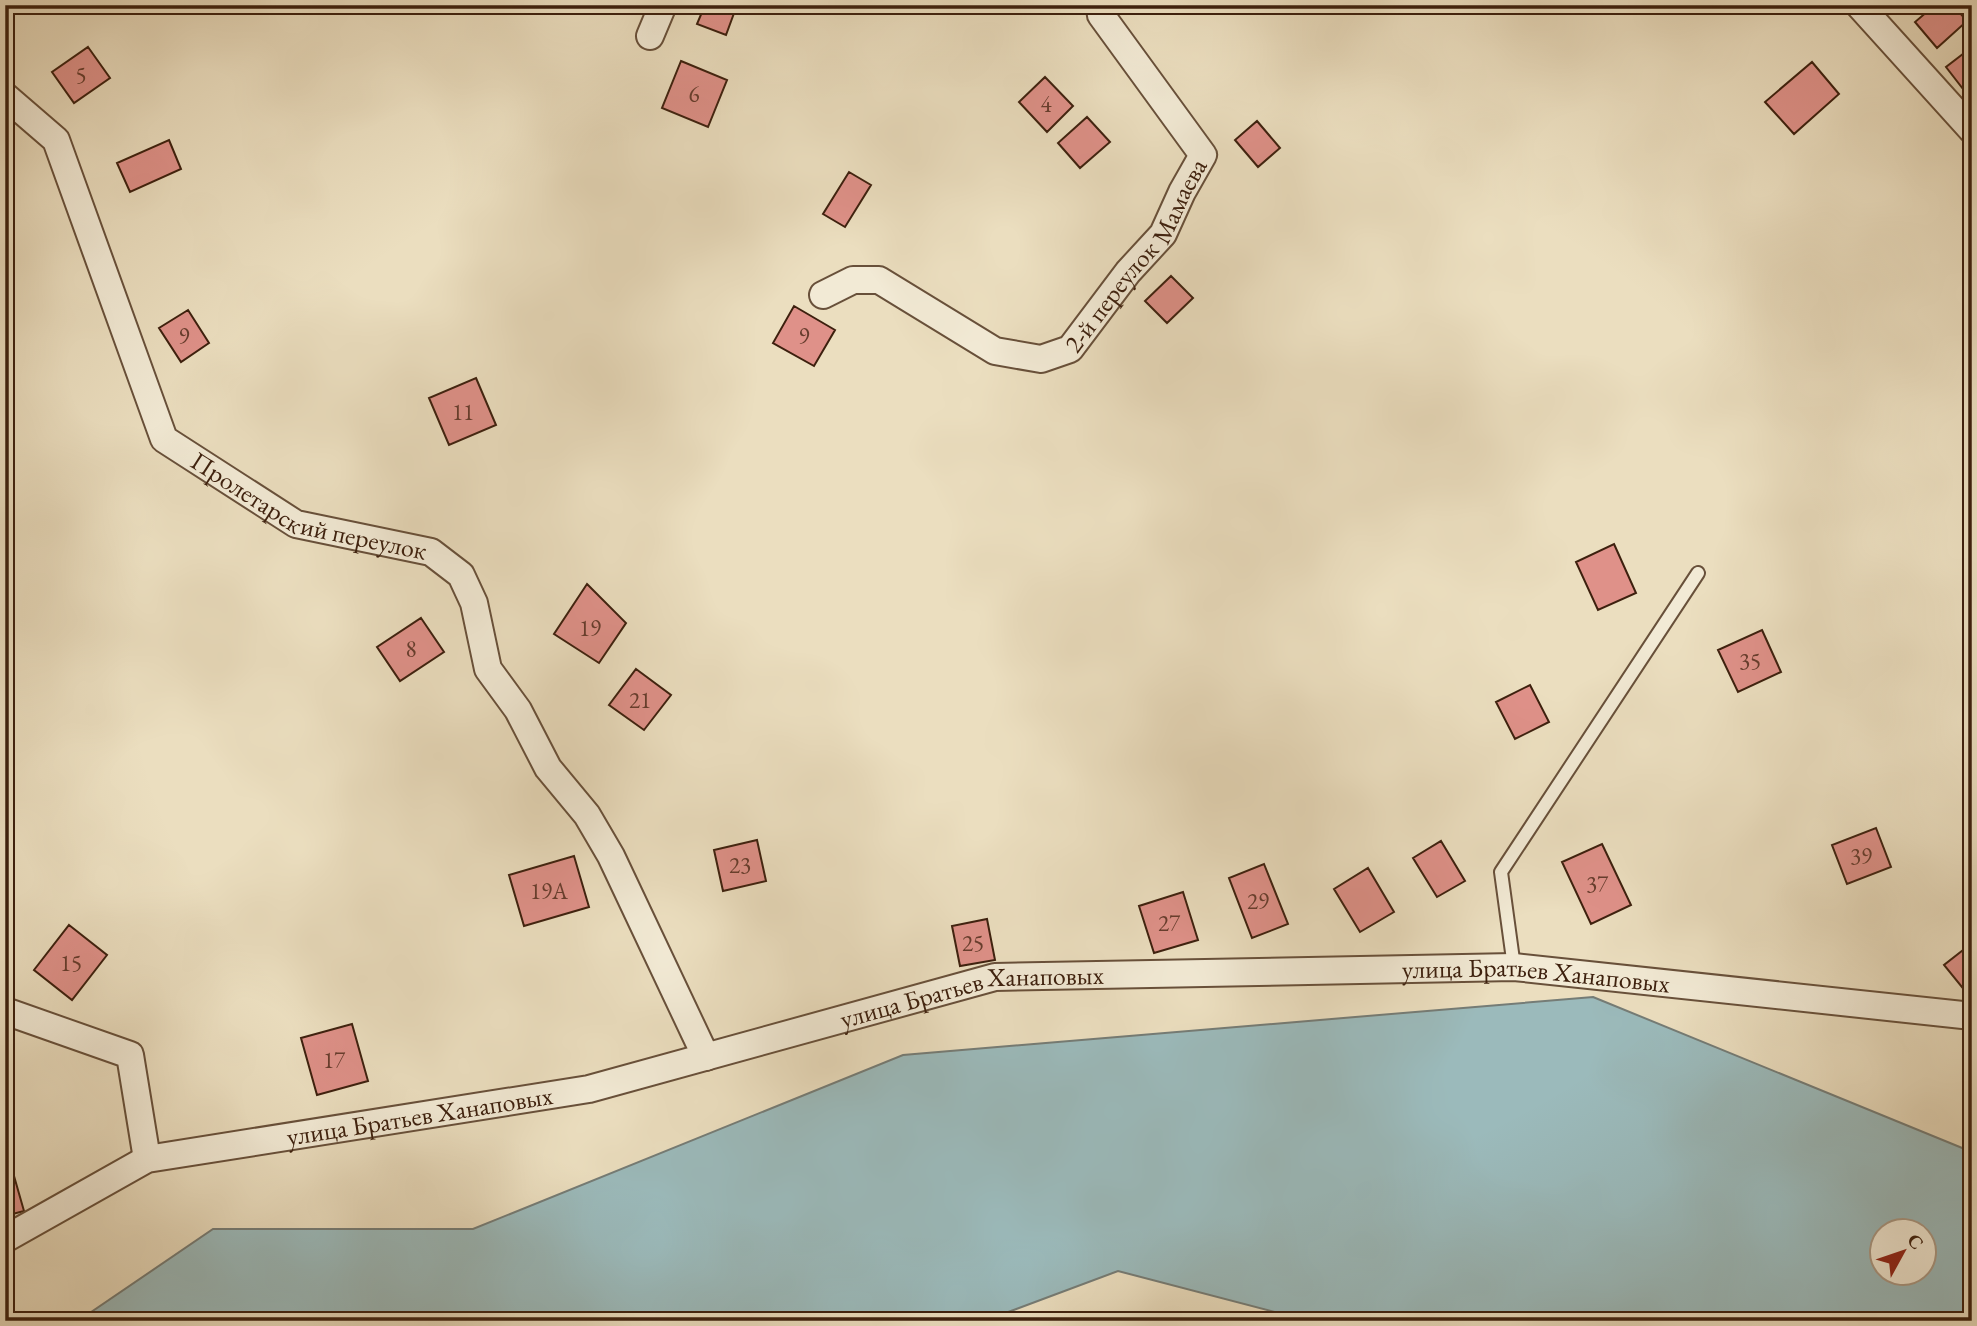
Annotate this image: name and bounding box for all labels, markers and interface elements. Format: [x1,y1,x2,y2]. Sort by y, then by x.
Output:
house number: 5 [75,60,87,90]
house number: 6 [688,79,700,109]
house number: 4 [1040,89,1052,119]
street label: 2-й переулок Мамаева [1056,152,1215,359]
house number: 9 [178,321,190,351]
house number: 9 [798,321,810,351]
house number: 11 [452,397,474,427]
street label: Пролетарский переулок [184,444,431,568]
house number: 19 [579,613,601,643]
house number: 8 [405,634,417,664]
house number: 35 [1739,646,1761,676]
house number: 21 [629,685,651,715]
house number: 39 [1850,841,1872,871]
house number: 23 [729,850,751,880]
house number: 37 [1586,869,1609,899]
house number: 19А [530,876,569,906]
house number: 29 [1247,886,1269,916]
house number: 27 [1158,908,1181,938]
house number: 25 [962,928,984,958]
house number: 15 [60,948,82,978]
street label: улица Братьев Ханаповых [1401,950,1672,1001]
street label: улица Братьев Ханаповых [836,958,1105,1036]
house number: 17 [323,1045,346,1075]
street label: улица Братьев Ханаповых [284,1078,556,1154]
north arrow [1868,1218,1938,1288]
text: С [1902,1228,1930,1255]

